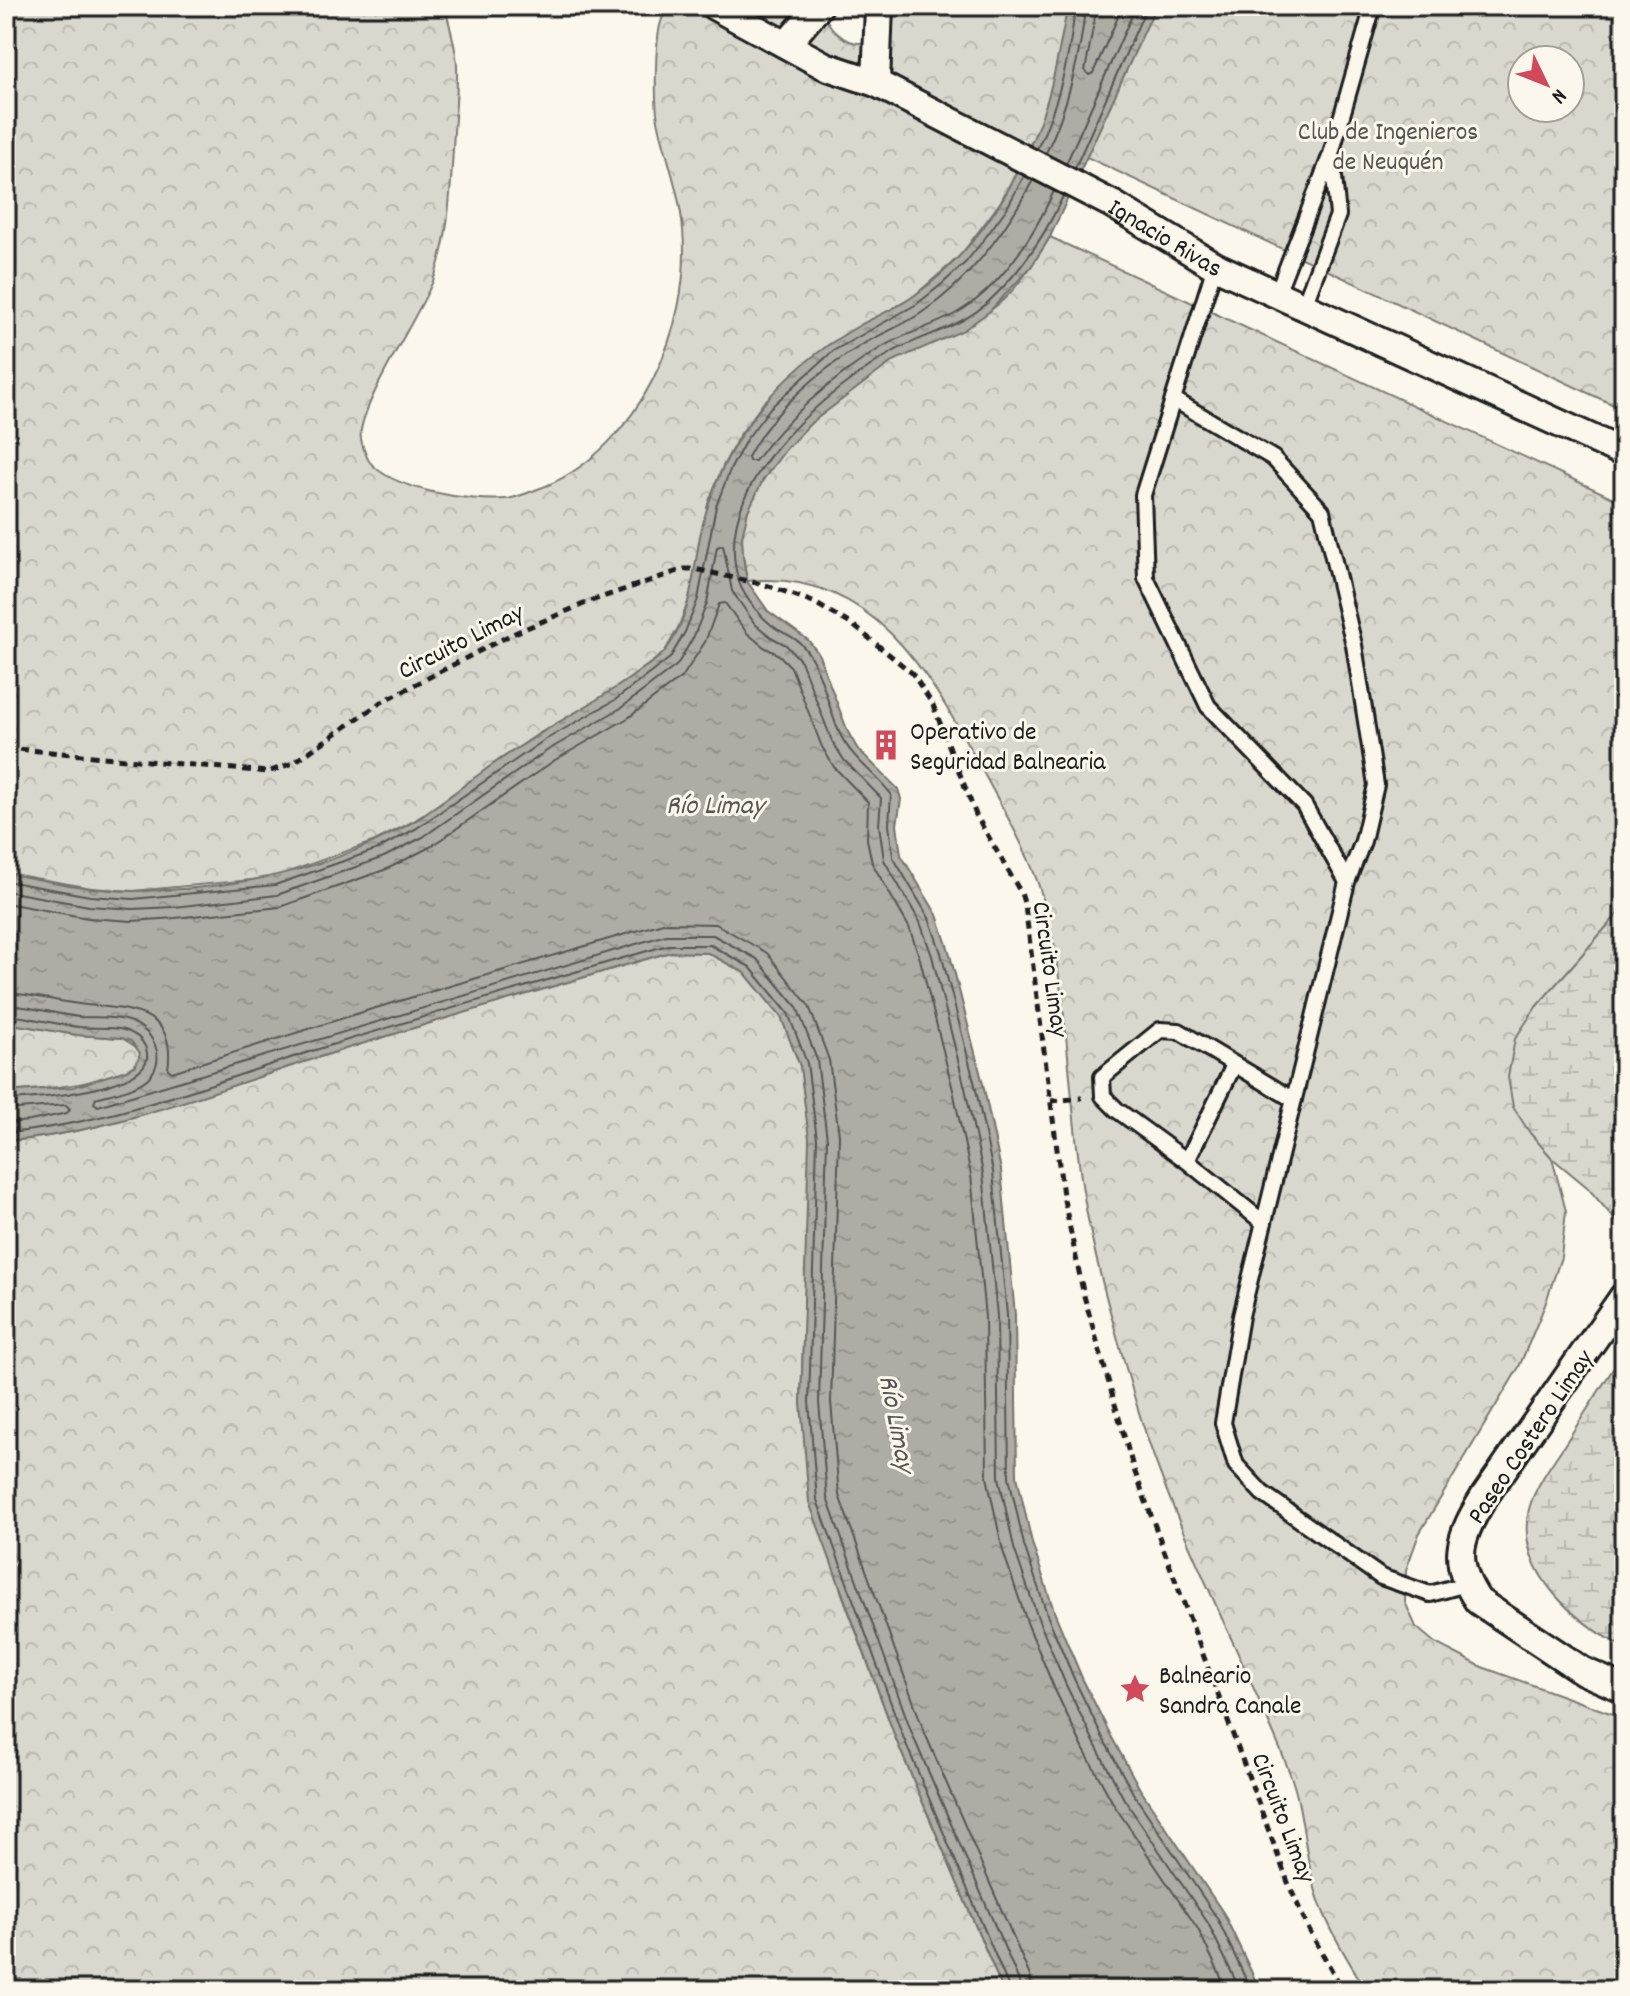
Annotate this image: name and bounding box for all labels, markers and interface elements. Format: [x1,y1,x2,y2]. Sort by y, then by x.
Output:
north arrow [1506,44,1586,124]
text: N [1543,81,1573,110]
park label: Club de Ingenieros de Neuquén [1298,115,1478,182]
street label: Ignacio Rivas [1100,191,1227,289]
street label: Circuito Limay [392,595,531,691]
place label: Operativo de Seguridad Balnearia [910,715,1106,782]
building icon: Operativo de Seguridad Balnearia [869,728,903,762]
water label: Río Limay [666,788,768,828]
street label: Circuito Limay [1021,899,1076,1040]
street label: Paseo Costero Limay [1460,1343,1604,1533]
water label: Río Limay [865,1372,924,1479]
place label: Balneario Sandra Canale [1159,1659,1302,1726]
place icon: Balneario Sandra Canale [1118,1672,1152,1706]
street label: Circuito Limay [1240,1748,1324,1889]

